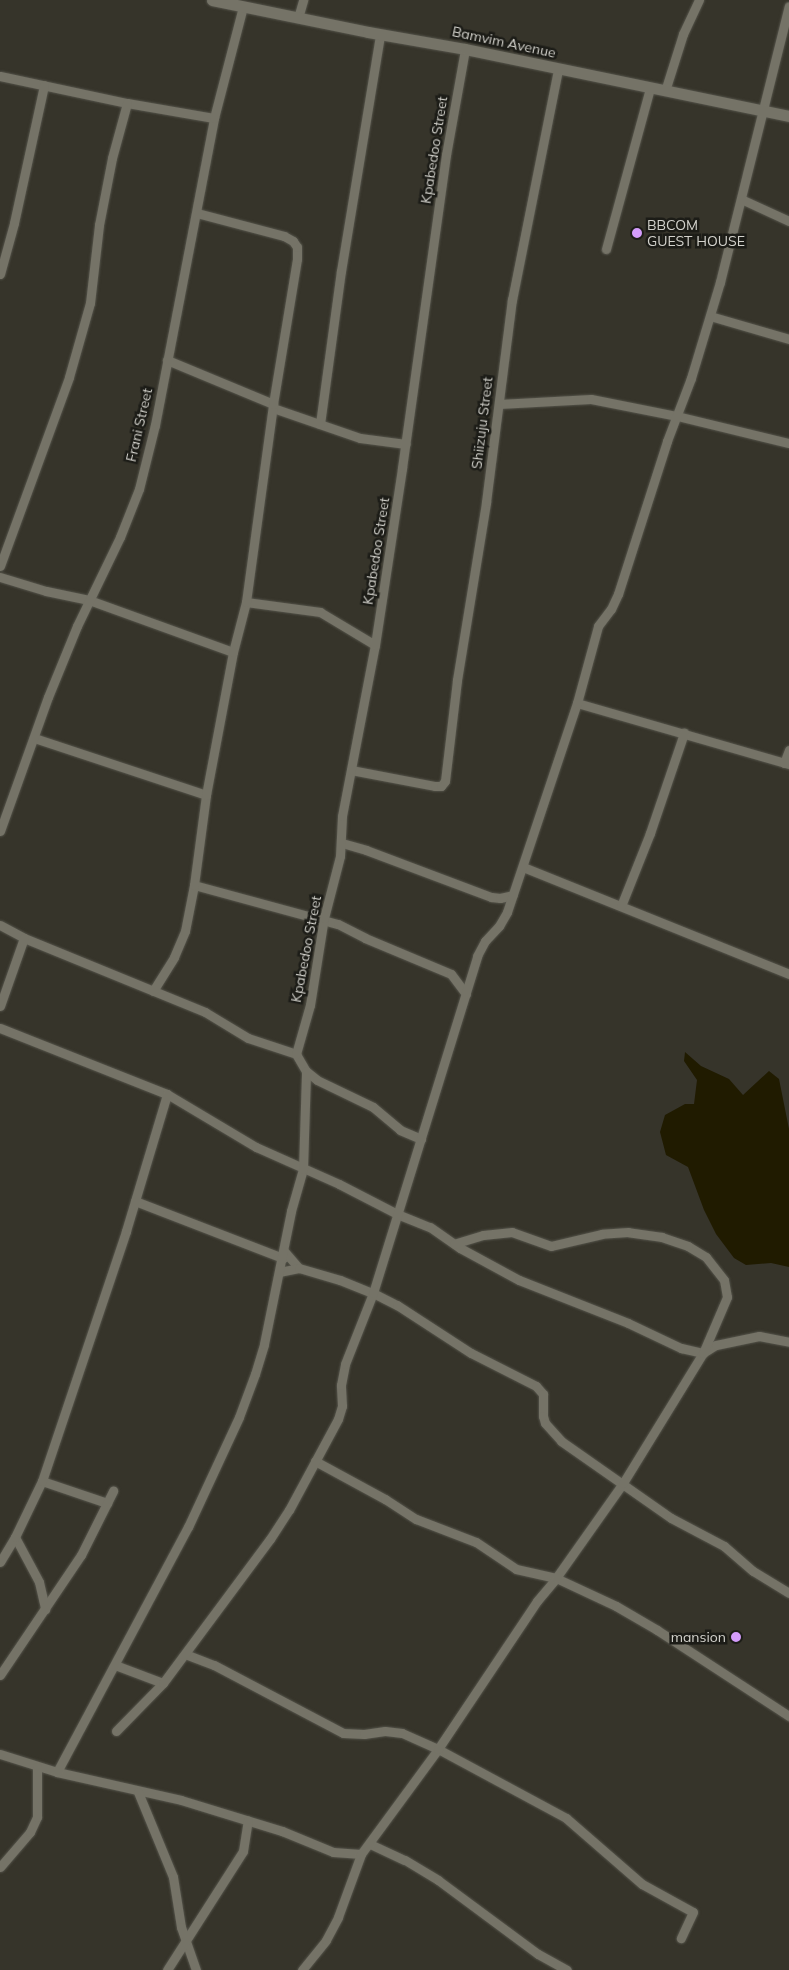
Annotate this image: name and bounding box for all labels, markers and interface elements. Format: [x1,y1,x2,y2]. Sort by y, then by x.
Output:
street label: Bamvim Avenue [451,23,557,61]
street label: Kpabedoo Street [417,95,451,205]
place label: BBCOM GUEST HOUSE [647,217,745,250]
marker: BBCOM GUEST HOUSE [631,227,643,239]
street label: Shiizuju Street [468,376,496,470]
street label: Frani Street [122,387,156,463]
street label: Kpabedoo Street [359,496,393,606]
street label: Kpabedoo Street [287,894,325,1004]
place label: mansion [671,1629,726,1645]
marker: mansion [730,1631,742,1643]

